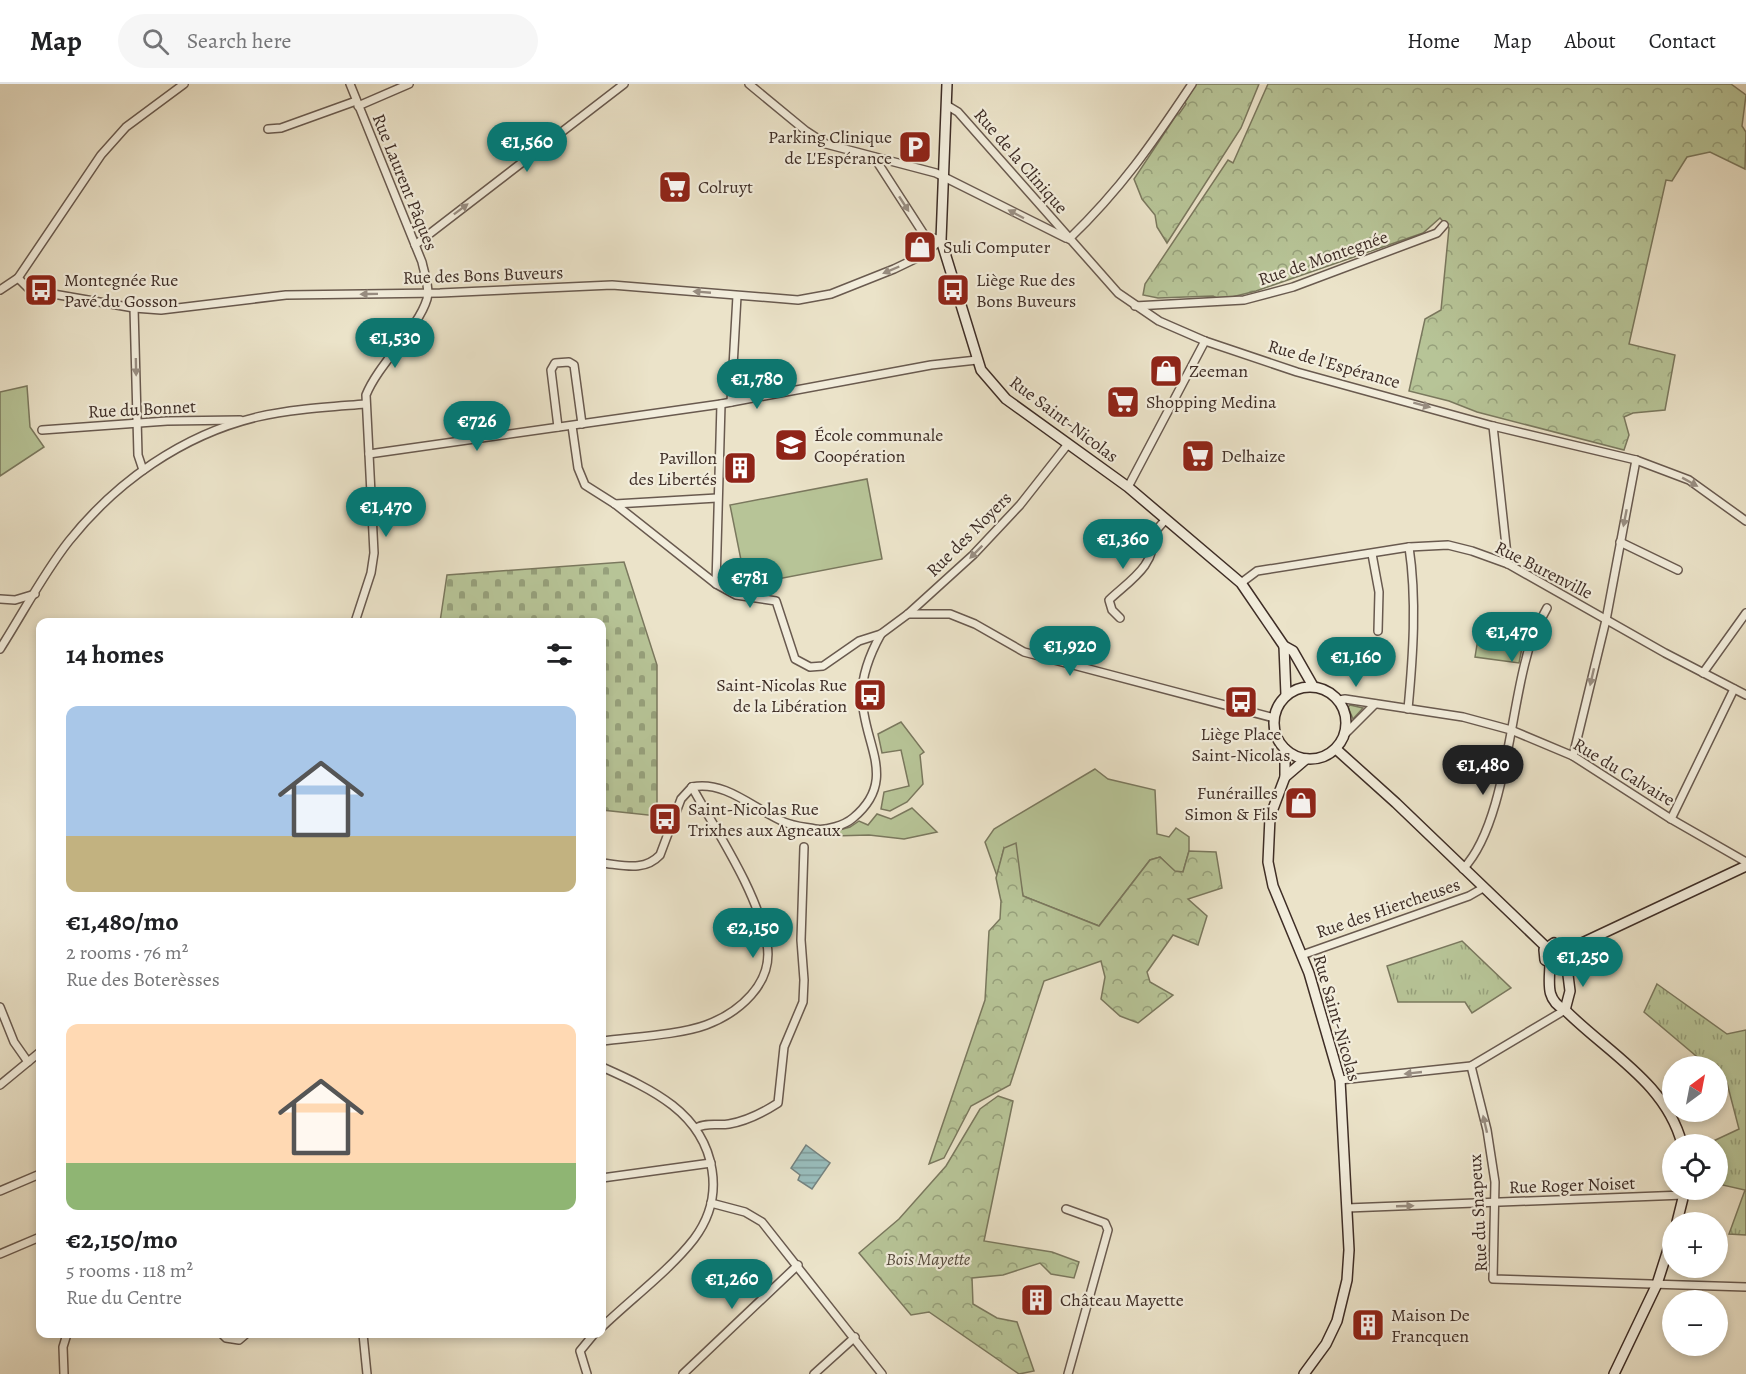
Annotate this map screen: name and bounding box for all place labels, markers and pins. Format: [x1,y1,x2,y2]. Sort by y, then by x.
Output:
pin: €1,560 [478,122,576,173]
place label: Parking Clinique de L'Espérance [768,125,892,170]
parking icon: Parking Clinique de L'Espérance [897,129,933,165]
supermarket icon: Colruyt [657,169,693,205]
place label: Colruyt [698,175,753,199]
shop icon: Suli Computer [902,229,938,265]
place label: Suli Computer [943,235,1050,259]
place label: Montegnée Rue Pavé du Gosson [64,268,178,313]
place label: Liège Rue des Bons Buveurs [976,268,1076,313]
bus stop icon: Montegnée Rue Pavé du Gosson [23,272,59,308]
bus stop icon: Liège Rue des Bons Buveurs [935,272,971,308]
pin: €1,530 [346,318,444,369]
shop icon: Zeeman [1148,353,1184,389]
pin: €1,780 [708,359,806,410]
place label: Zeeman [1189,359,1248,383]
supermarket icon: Shopping Medina [1105,384,1141,420]
place label: Shopping Medina [1146,390,1277,414]
pin: €726 [441,401,513,452]
place label: École communale Coopération [814,423,943,468]
school or university icon: École communale Coopération [773,427,809,463]
supermarket icon: Delhaize [1180,438,1216,474]
place label: Delhaize [1221,444,1286,468]
place label: Pavillon des Libertés [629,446,717,491]
building icon: Pavillon des Libertés [722,450,758,486]
pin: €1,470 [337,487,435,538]
pin: €1,360 [1074,519,1172,570]
pin: €781 [714,558,786,609]
pin: €1,470 [1463,612,1561,663]
pin: €1,920 [1021,626,1119,677]
pin: €1,160 [1307,637,1405,688]
place label: Saint-Nicolas Rue de la Libération [716,673,847,718]
bus stop icon: Saint-Nicolas Rue de la Libération [852,677,888,713]
bus stop icon: Liège Place Saint-Nicolas [1223,684,1259,720]
place label: Liège Place Saint-Nicolas [1192,722,1290,767]
pin: €1,480 [1434,745,1532,796]
place label: Funérailles Simon & Fils [1184,781,1278,826]
shop icon: Funérailles Simon & Fils [1283,785,1319,821]
place label: Saint-Nicolas Rue Trixhes aux Agneaux [688,797,841,842]
bus stop icon: Saint-Nicolas Rue Trixhes aux Agneaux [647,801,683,837]
pin: €2,150 [704,908,802,959]
pin: €1,250 [1534,937,1632,988]
pin: €1,260 [683,1259,781,1310]
building icon: Château Mayette [1019,1282,1055,1318]
place label: Château Mayette [1060,1288,1184,1312]
place label: Maison De Francquen [1391,1303,1470,1348]
building icon: Maison De Francquen [1350,1307,1386,1343]

